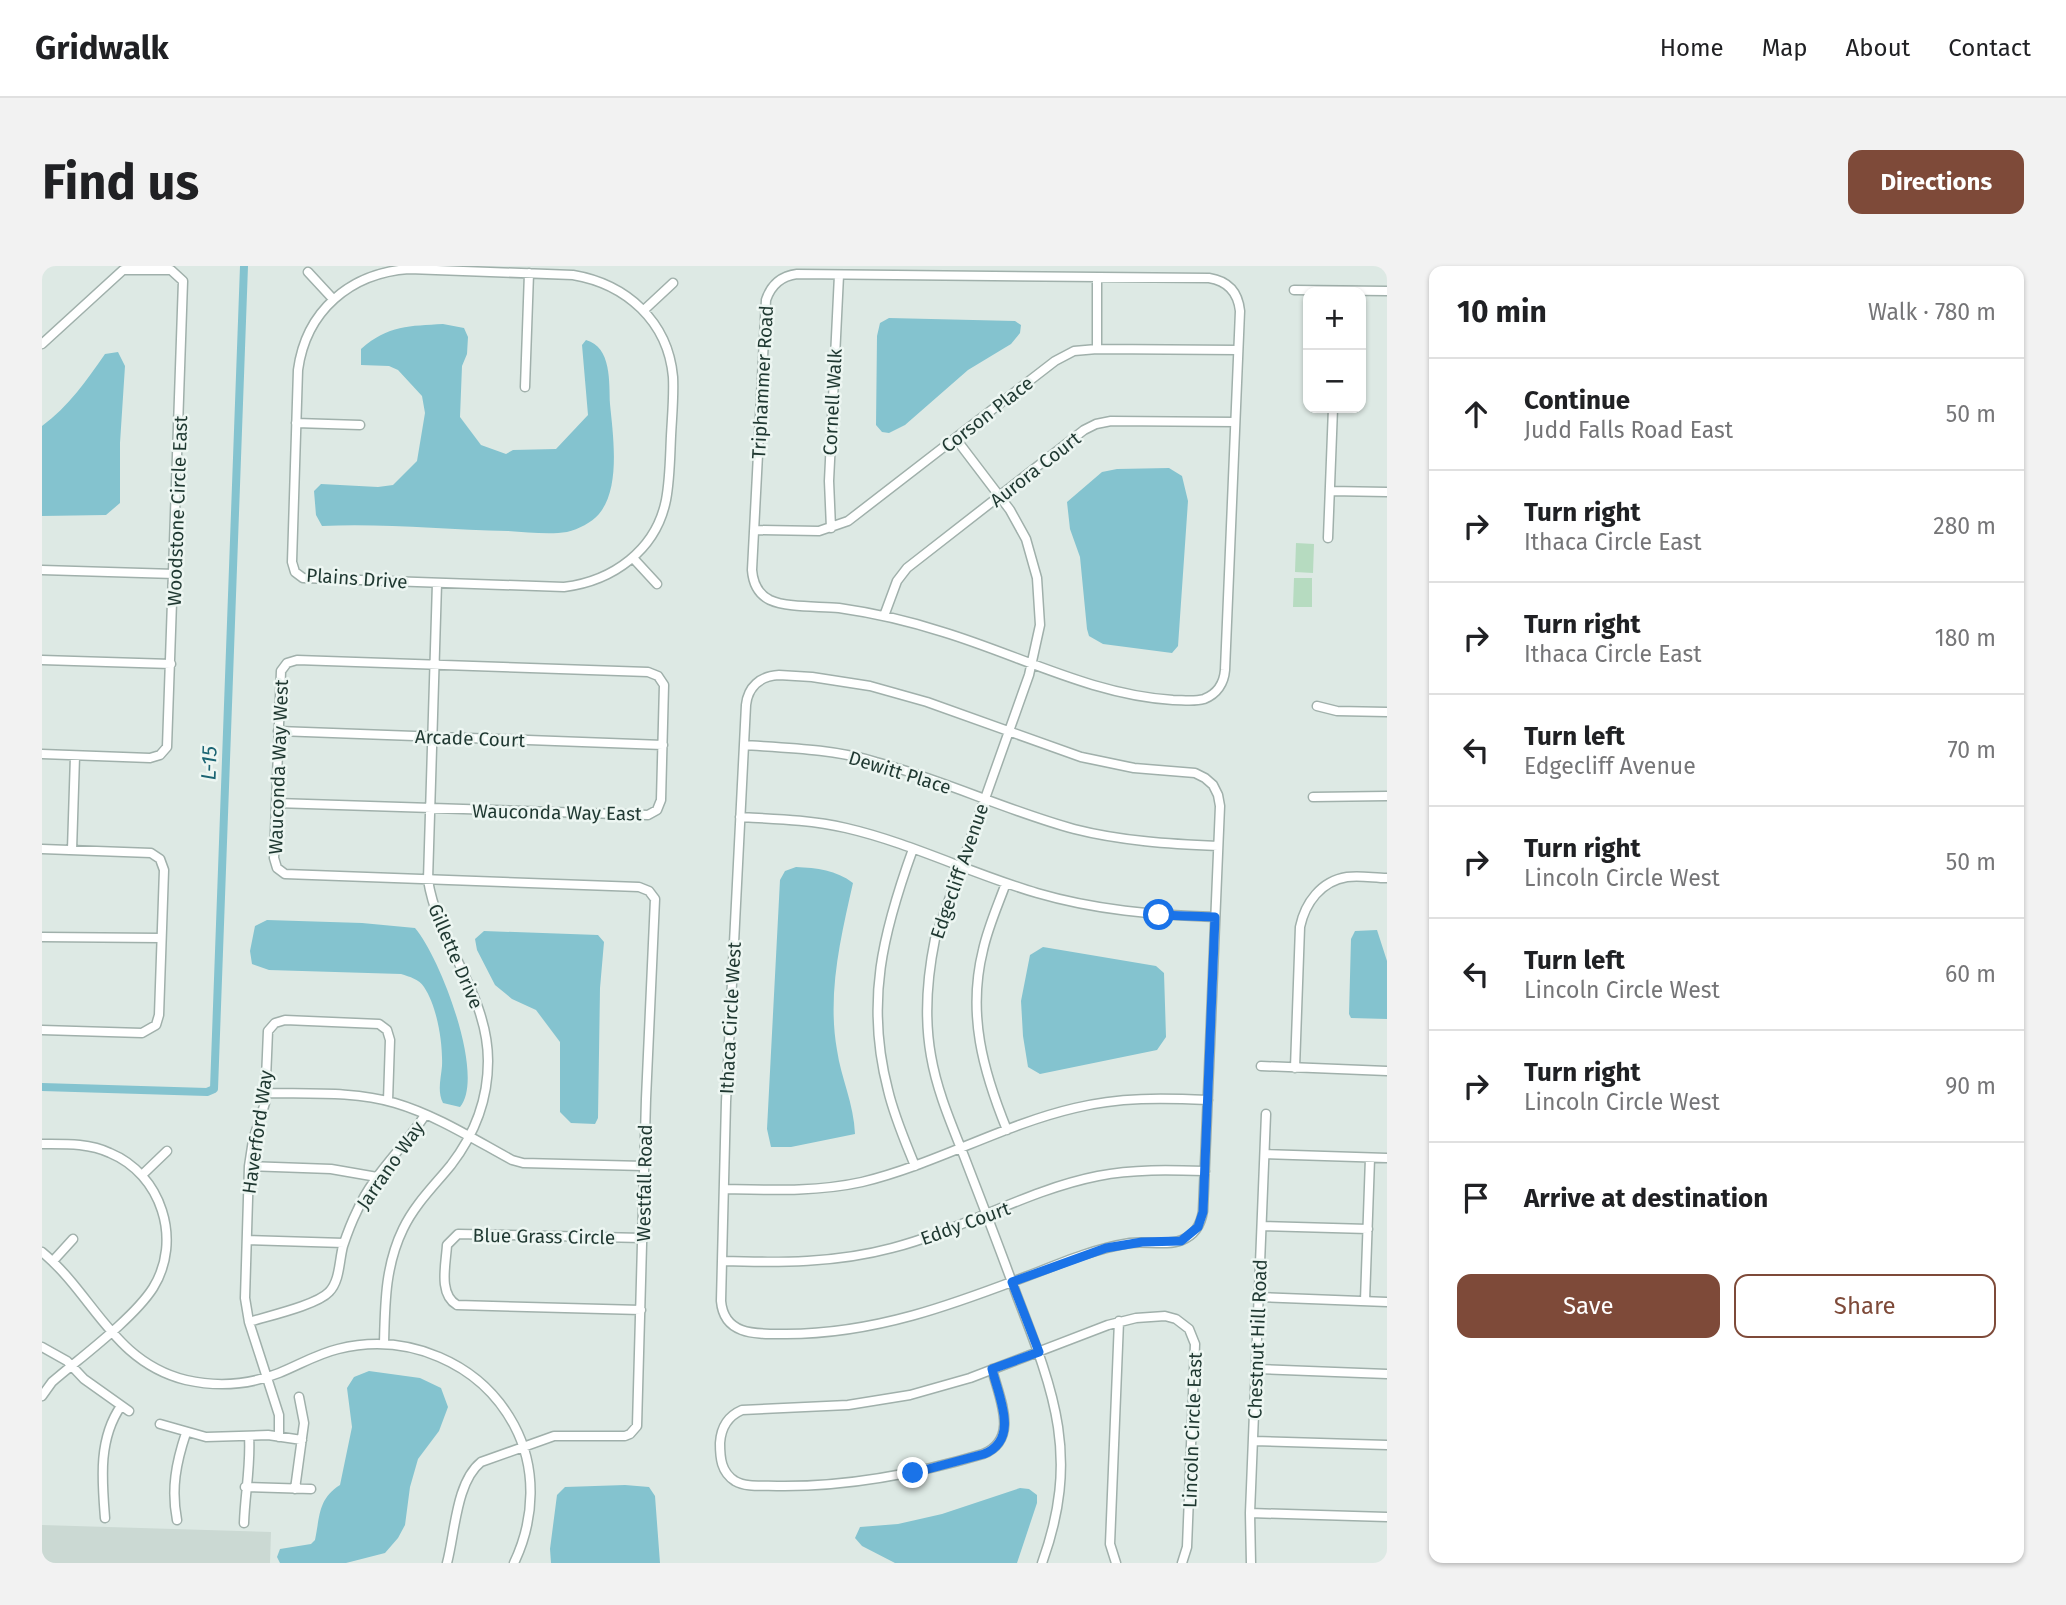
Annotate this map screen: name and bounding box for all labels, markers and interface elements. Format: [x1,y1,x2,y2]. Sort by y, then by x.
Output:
text: Gridwalk [35,28,169,68]
text: Home [1660,34,1724,62]
text: Map [1762,34,1808,62]
text: About [1846,34,1910,62]
text: Contact [1948,34,2031,62]
button: Directions [1848,150,2024,214]
text: Find us [42,153,199,212]
map controls [1303,287,1366,413]
button: + [1303,287,1366,350]
text: 10 min [1457,294,1547,330]
text: Walk · 780 m [1868,298,1996,326]
street label: Triphammer Road [747,305,778,459]
street label: Cornell Walk [818,348,847,456]
button: − [1303,350,1366,413]
street label: Corson Place [937,371,1038,457]
text: Continue [1524,385,1630,416]
icon: ahead [1457,395,1495,433]
text: 50 m [1946,400,1996,428]
street label: Woodstone Circle East [163,415,192,607]
text: Judd Falls Road East [1524,416,1733,444]
street label: Aurora Court [985,427,1085,512]
text: Turn right [1524,497,1641,528]
icon: right [1457,507,1495,545]
text: 280 m [1933,512,1996,540]
text: Ithaca Circle East [1524,528,1702,556]
street label: Plains Drive [305,563,408,594]
text: Turn right [1524,609,1641,640]
icon: right [1457,619,1495,657]
text: 180 m [1935,624,1996,652]
text: Ithaca Circle East [1524,640,1702,668]
street label: Wauconda Way West [264,679,293,855]
text: Turn left [1524,721,1625,752]
street label: Arcade Court [414,725,526,752]
icon: left [1457,731,1495,769]
text: 70 m [1947,736,1996,764]
water label: L-15 [195,745,223,781]
street label: Dewitt Place [846,746,954,799]
text: Edgecliff Avenue [1524,752,1696,780]
street label: Wauconda Way East [472,800,642,825]
street label: Edgecliff Avenue [925,800,993,942]
text: Turn right [1524,833,1641,864]
icon: right [1457,843,1495,881]
text: 50 m [1946,848,1996,876]
text: Lincoln Circle West [1524,864,1720,892]
route start [1143,899,1174,930]
street label: Gillette Drive [423,900,488,1012]
street label: Ithaca Circle West [715,941,746,1095]
text: Turn left [1524,945,1625,976]
icon: left [1457,955,1495,993]
text: 60 m [1945,960,1996,988]
text: Lincoln Circle West [1524,976,1720,1004]
text: Turn right [1524,1057,1641,1088]
icon: right [1457,1067,1495,1105]
street label: Haverford Way [237,1068,278,1196]
text: 90 m [1945,1072,1996,1100]
text: Lincoln Circle West [1524,1088,1720,1116]
street label: Jarrano Way [352,1116,430,1214]
street label: Westfall Road [632,1124,657,1242]
icon: arrive [1457,1179,1495,1217]
text: Arrive at destination [1524,1183,1768,1214]
street label: Eddy Court [917,1197,1013,1250]
street label: Blue Grass Circle [472,1224,616,1249]
street label: Chestnut Hill Road [1243,1259,1272,1419]
button: Save [1457,1274,1720,1338]
button: Share [1734,1274,1996,1338]
street label: Lincoln Circle East [1178,1352,1207,1508]
route end [897,1457,928,1488]

